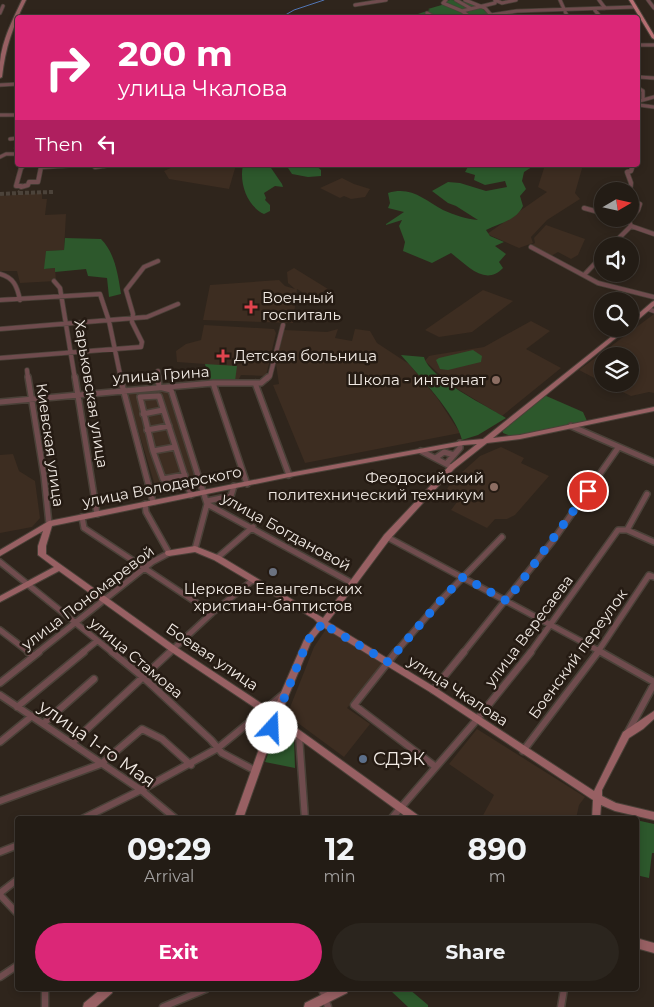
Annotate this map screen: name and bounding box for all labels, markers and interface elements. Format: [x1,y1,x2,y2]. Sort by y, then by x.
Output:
text: 200 m [118,32,233,75]
icon: right [35,35,100,100]
text: улица Чкалова [118,75,288,102]
icon: left [93,130,121,158]
text: Then [35,133,83,156]
north arrow [594,182,639,228]
map controls [594,182,639,392]
button: sound [594,237,639,282]
place label: Военный госпиталь [262,288,341,324]
button: search [594,292,639,337]
marker: Военный госпиталь [244,300,258,314]
street label: Харьковская улица [70,318,113,469]
place label: Детская больница [234,346,377,365]
button: layers [594,347,639,392]
marker: Детская больница [216,349,230,363]
street label: улица Грина [111,362,210,387]
place label: Школа - интернат [347,370,487,389]
marker: Школа - интернат [490,374,502,386]
street label: Киевская улица [32,382,69,508]
street label: улица Володарского [80,462,243,511]
place label: Феодосийский политехнический техникум [268,468,484,504]
pin [567,470,609,512]
icon: arrive [574,477,602,505]
marker: Феодосийский политехнический техникум [488,481,500,493]
street label: улица Богдановой [217,488,354,575]
street label: улица Пономаревой [17,541,158,654]
marker: Церковь Евангельских христиан-баптистов [267,566,279,578]
street label: улица Вересаева [480,571,577,691]
place label: Церковь Евангельских христиан-баптистов [184,579,362,615]
street label: Боенский переулок [524,585,631,722]
street label: улица Стамова [85,612,187,702]
street label: Боевая улица [162,619,262,694]
street label: улица Чкалова [404,651,512,730]
street label: улица 1-го Мая [34,695,160,792]
position arrow [245,701,297,753]
place label: СДЭК [373,748,426,770]
marker: СДЭК [357,753,369,765]
text: 09:29 [127,831,211,868]
text: 12 [325,831,354,868]
text: 890 [468,831,527,868]
text: Arrival [144,867,194,886]
text: min [323,867,355,886]
text: m [489,867,506,886]
button: Exit [35,923,322,981]
button: Share [332,923,619,981]

